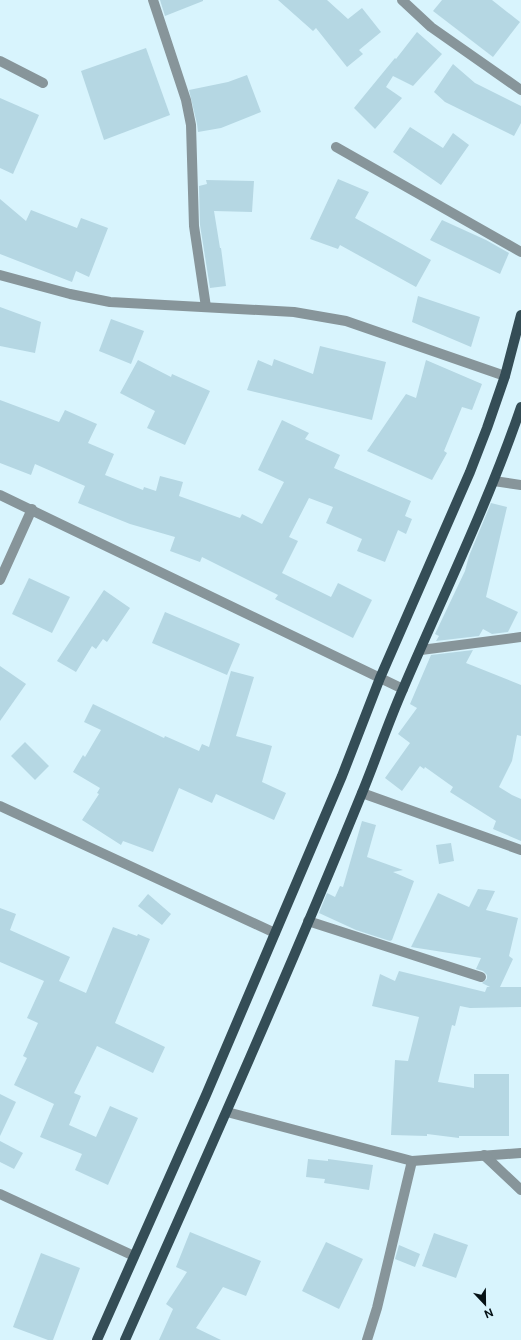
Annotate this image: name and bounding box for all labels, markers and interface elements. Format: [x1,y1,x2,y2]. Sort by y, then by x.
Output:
north arrow [465,1284,505,1324]
text: N [483,1306,495,1320]

